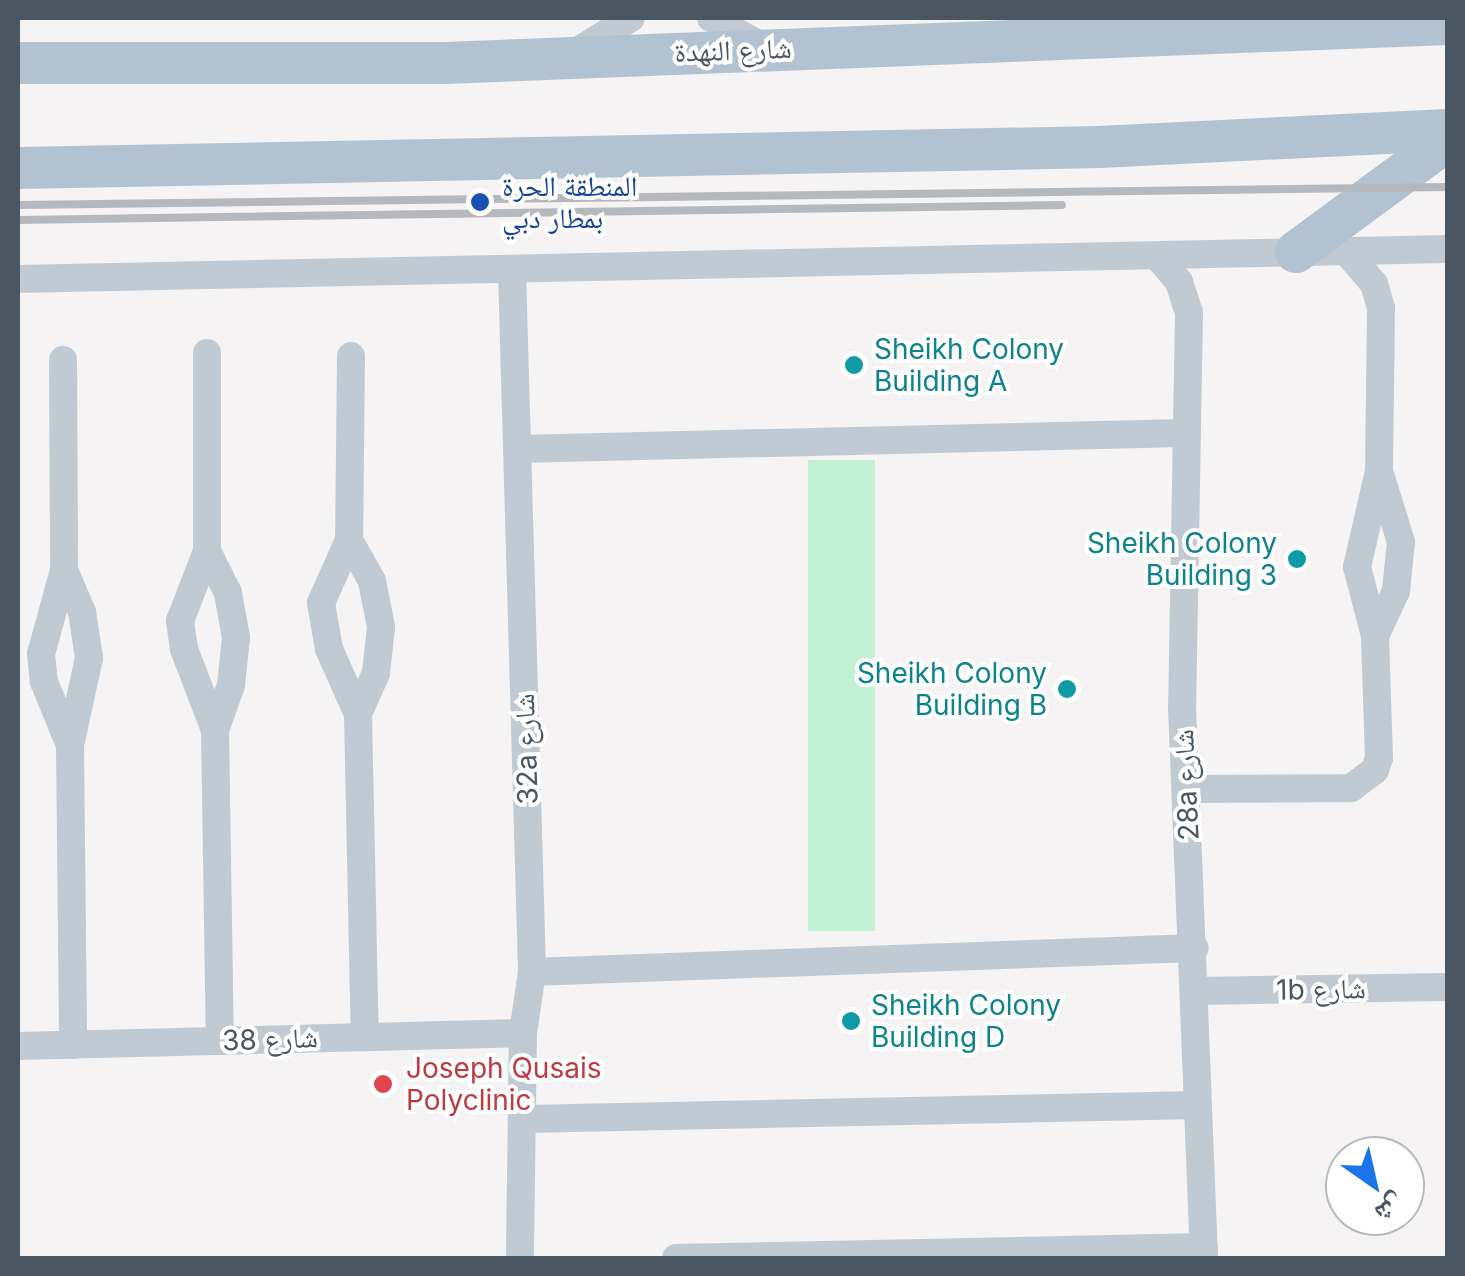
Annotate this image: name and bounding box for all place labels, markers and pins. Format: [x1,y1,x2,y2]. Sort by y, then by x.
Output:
place label: المنطقة الحرة بمطار دبي [502,169,637,235]
marker: المنطقة الحرة بمطار دبي [467,189,493,215]
place label: Sheikh Colony Building A [874,332,1064,398]
marker: Sheikh Colony Building A [843,354,865,376]
place label: Sheikh Colony Building 3 [1087,526,1277,592]
marker: Sheikh Colony Building 3 [1286,548,1308,570]
place label: Sheikh Colony Building B [857,656,1047,722]
marker: Sheikh Colony Building B [1056,678,1078,700]
place label: Sheikh Colony Building D [871,988,1061,1054]
marker: Sheikh Colony Building D [840,1010,862,1032]
place label: Joseph Qusais Polyclinic [406,1051,601,1117]
marker: Joseph Qusais Polyclinic [370,1071,396,1097]

